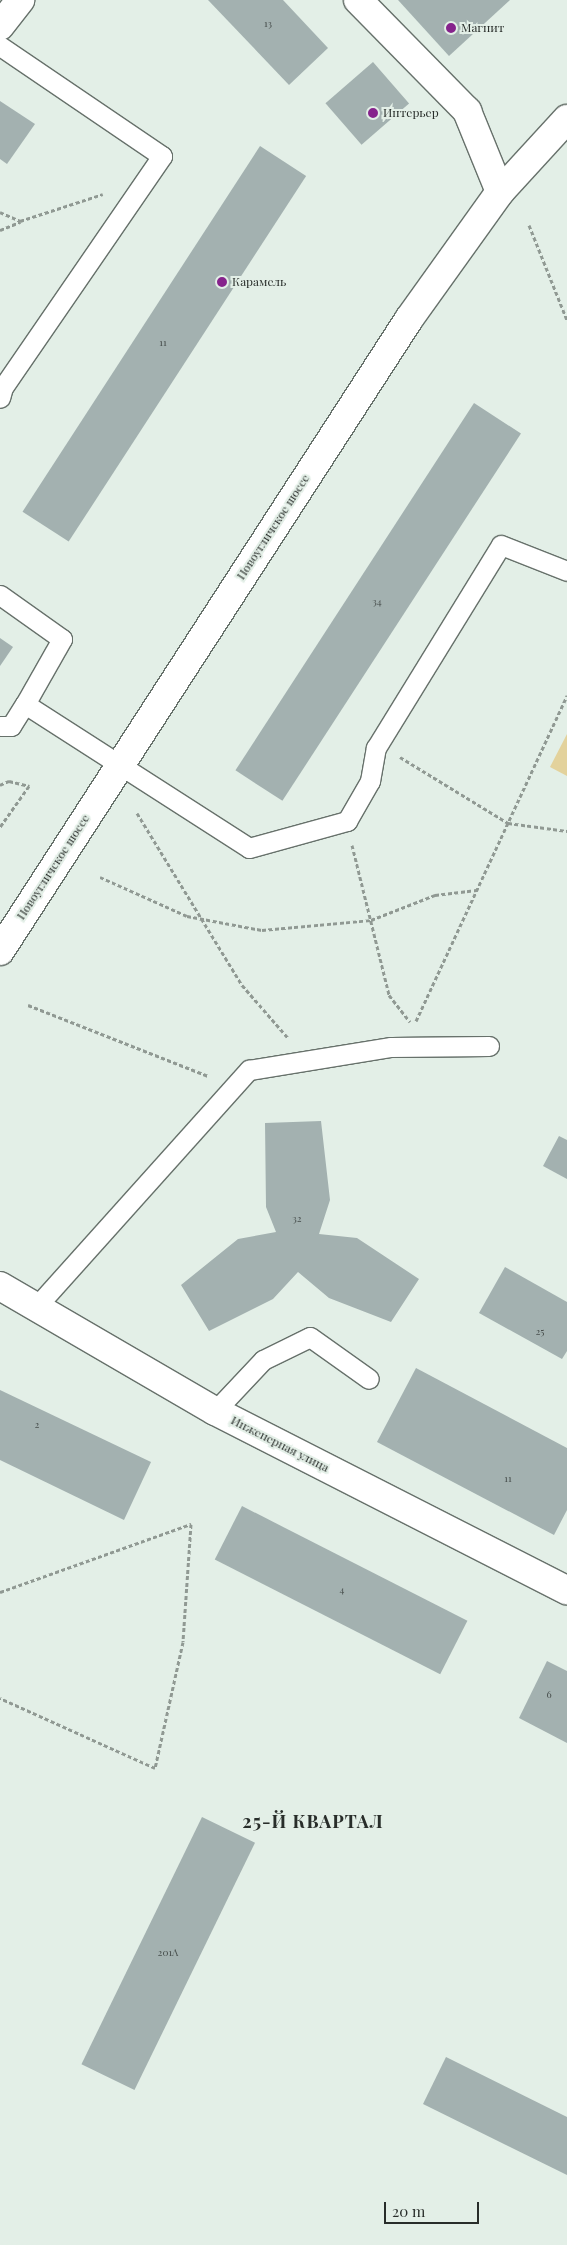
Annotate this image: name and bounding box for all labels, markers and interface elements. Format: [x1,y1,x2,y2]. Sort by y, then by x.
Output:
house number: 13 [264,18,272,30]
place label: Магнит [461,21,504,35]
marker: Магнит [445,22,457,34]
place label: Интерьер [383,106,439,120]
marker: Интерьер [367,107,379,119]
place label: Карамель [232,275,286,289]
marker: Карамель [216,276,228,288]
house number: 11 [159,337,167,349]
street label: Новоугличское шоссе [234,472,312,582]
house number: 34 [372,596,382,608]
street label: Новоугличское шоссе [14,812,92,922]
house number: 32 [292,1213,302,1225]
house number: 25 [536,1326,544,1338]
street label: Инженерная улица [229,1413,331,1475]
house number: 2 [35,1419,39,1431]
house number: 11 [504,1473,512,1485]
house number: 4 [340,1584,344,1596]
house number: 6 [546,1689,552,1701]
district label: 25-Й КВАРТАЛ [241,1810,385,1832]
house number: 201А [158,1947,178,1959]
scale bar [387,2192,482,2224]
text: 20 m [392,2201,425,2221]

